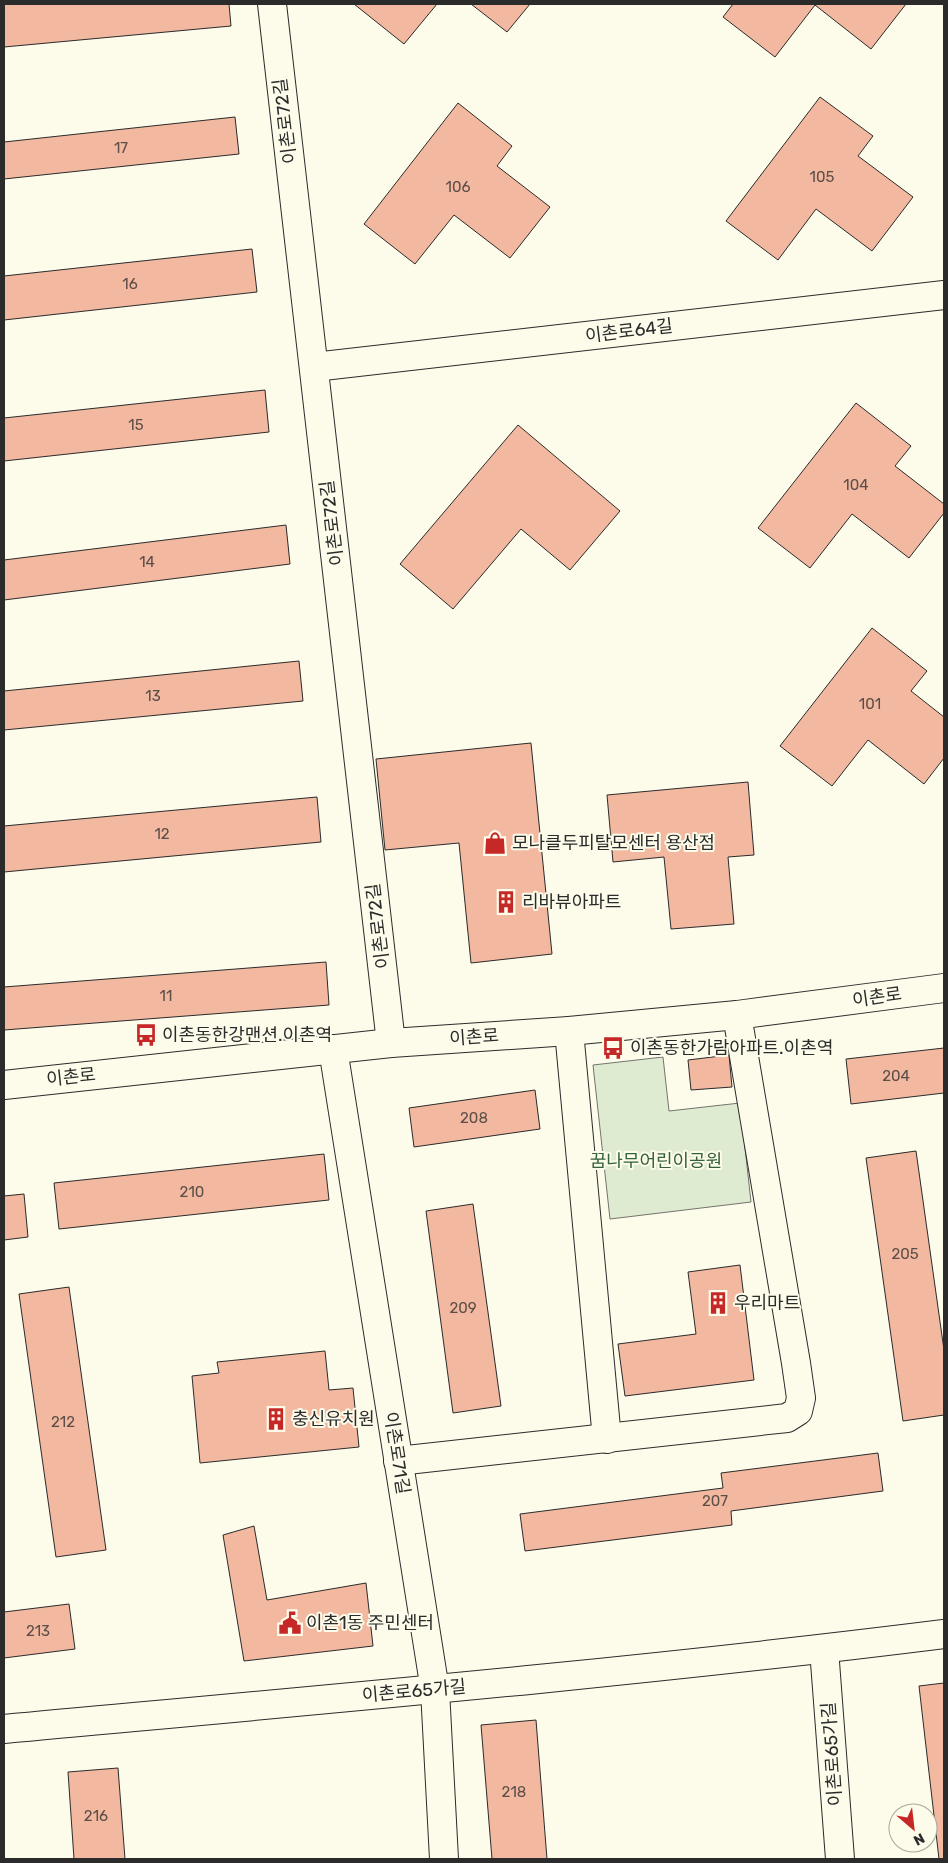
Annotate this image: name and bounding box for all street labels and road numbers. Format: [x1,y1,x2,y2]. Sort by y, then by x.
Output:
street label: 이촌로72길 [269,77,301,165]
street label: 이촌로64길 [584,315,674,347]
street label: 이촌로72길 [316,479,348,567]
street label: 이촌로72길 [362,882,394,970]
street label: 이촌로 [851,983,903,1011]
street label: 이촌로 [448,1024,500,1050]
street label: 이촌로 [45,1063,97,1091]
street label: 이촌로71길 [380,1410,414,1496]
street label: 이촌로65가길 [361,1675,467,1707]
street label: 이촌로65가길 [817,1701,847,1807]

